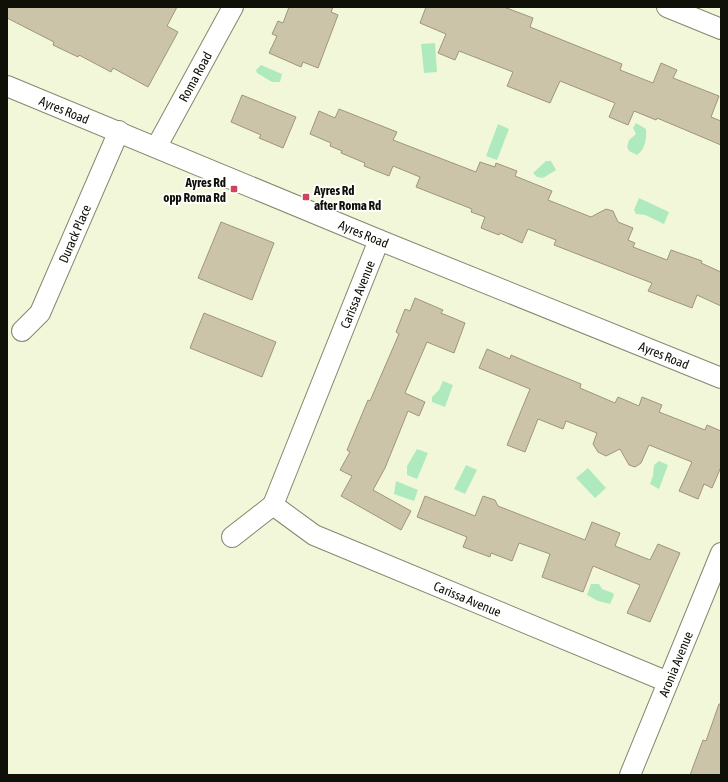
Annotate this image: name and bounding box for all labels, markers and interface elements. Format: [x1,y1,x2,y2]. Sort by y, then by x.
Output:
street label: Roma Road [176,49,215,105]
street label: Ayres Road [37,93,91,127]
place label: Ayres Rd opp Roma Rd [163,175,226,205]
place label: Ayres Rd after Roma Rd [313,183,381,213]
marker: Ayres Rd opp Roma Rd [229,184,239,194]
marker: Ayres Rd after Roma Rd [301,192,311,202]
street label: Durack Place [56,202,94,265]
street label: Ayres Road [336,217,391,251]
street label: Carissa Avenue [337,258,378,331]
street label: Ayres Road [637,339,691,372]
street label: Carissa Avenue [431,579,503,620]
street label: Aronia Avenue [656,629,696,699]

